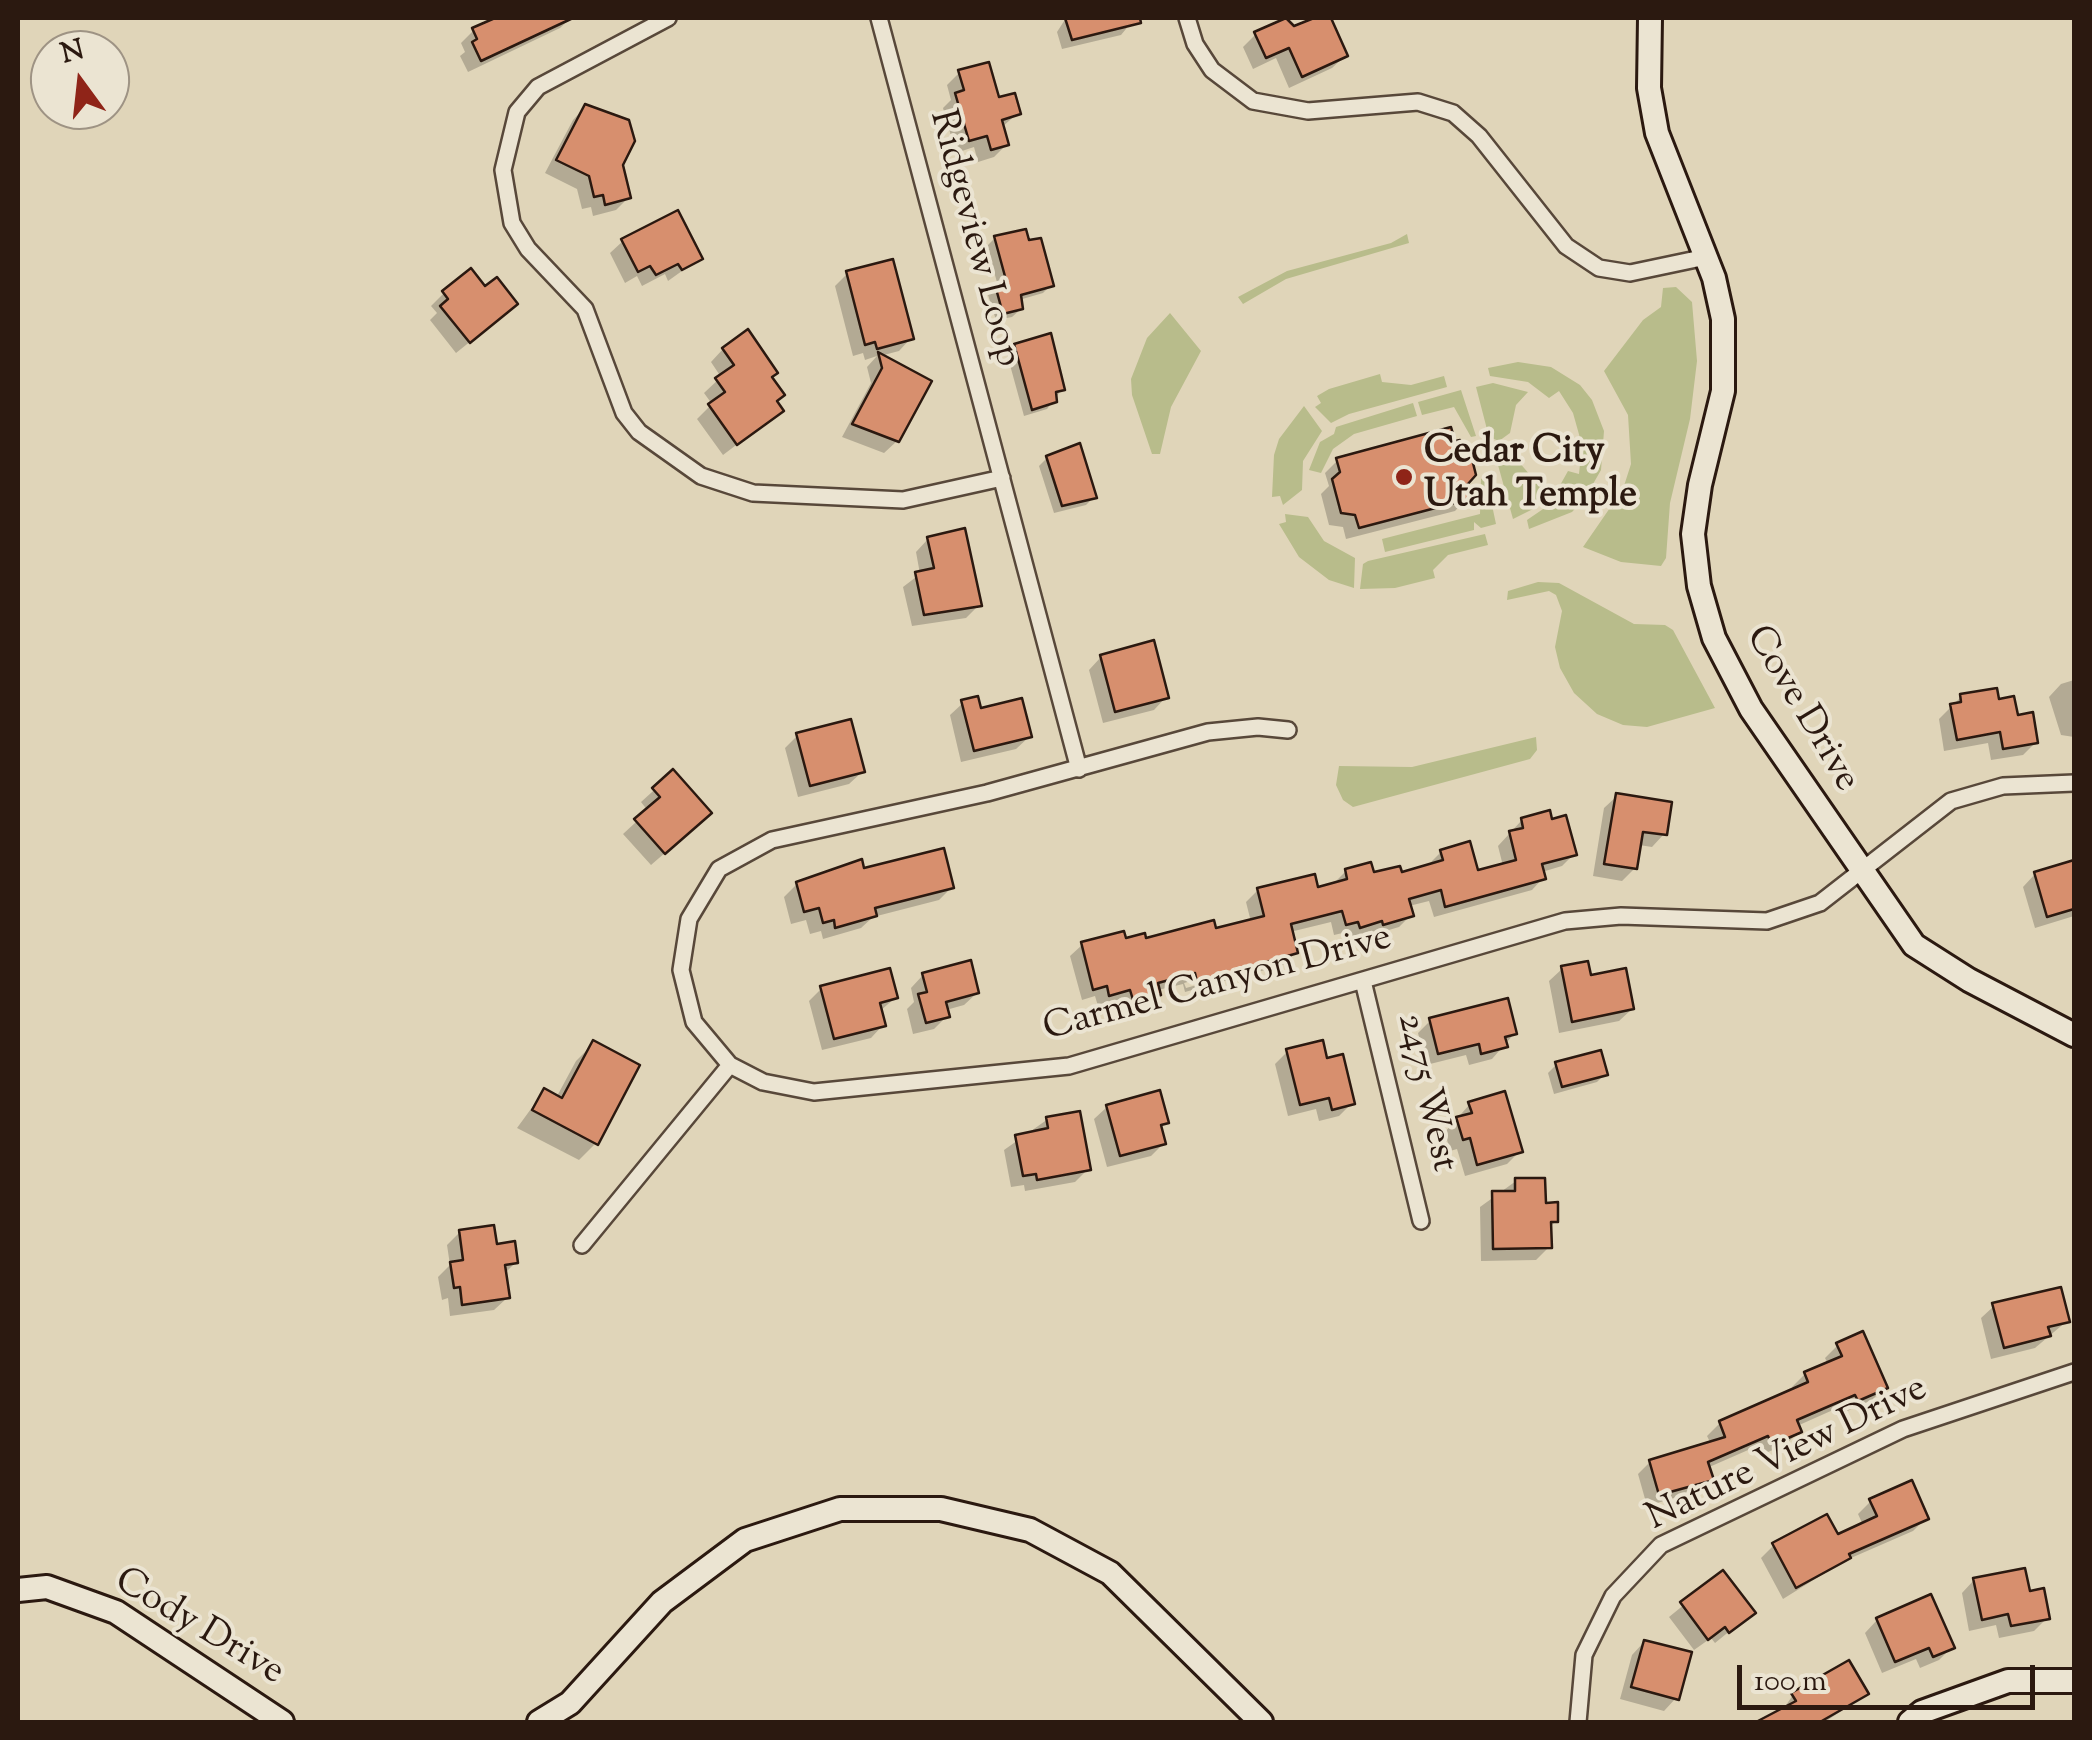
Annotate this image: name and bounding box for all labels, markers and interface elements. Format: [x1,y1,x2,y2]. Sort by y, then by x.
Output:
north arrow [30,30,130,130]
text: N [57,31,89,75]
street label: Ridgeview Loop [916,106,1028,372]
place label: Cedar City Utah Temple [1424,432,1637,522]
marker: Cedar City Utah Temple [1393,466,1415,488]
street label: Cove Drive [1733,619,1867,801]
street label: Carmel Canyon Drive [1039,918,1397,1054]
street label: 2475 West [1384,1009,1464,1177]
street label: Nature View Drive [1640,1368,1936,1544]
street label: Cody Drive [105,1561,291,1697]
scale bar [1742,1645,2040,1707]
text: 100 m [1754,1661,1827,1704]

